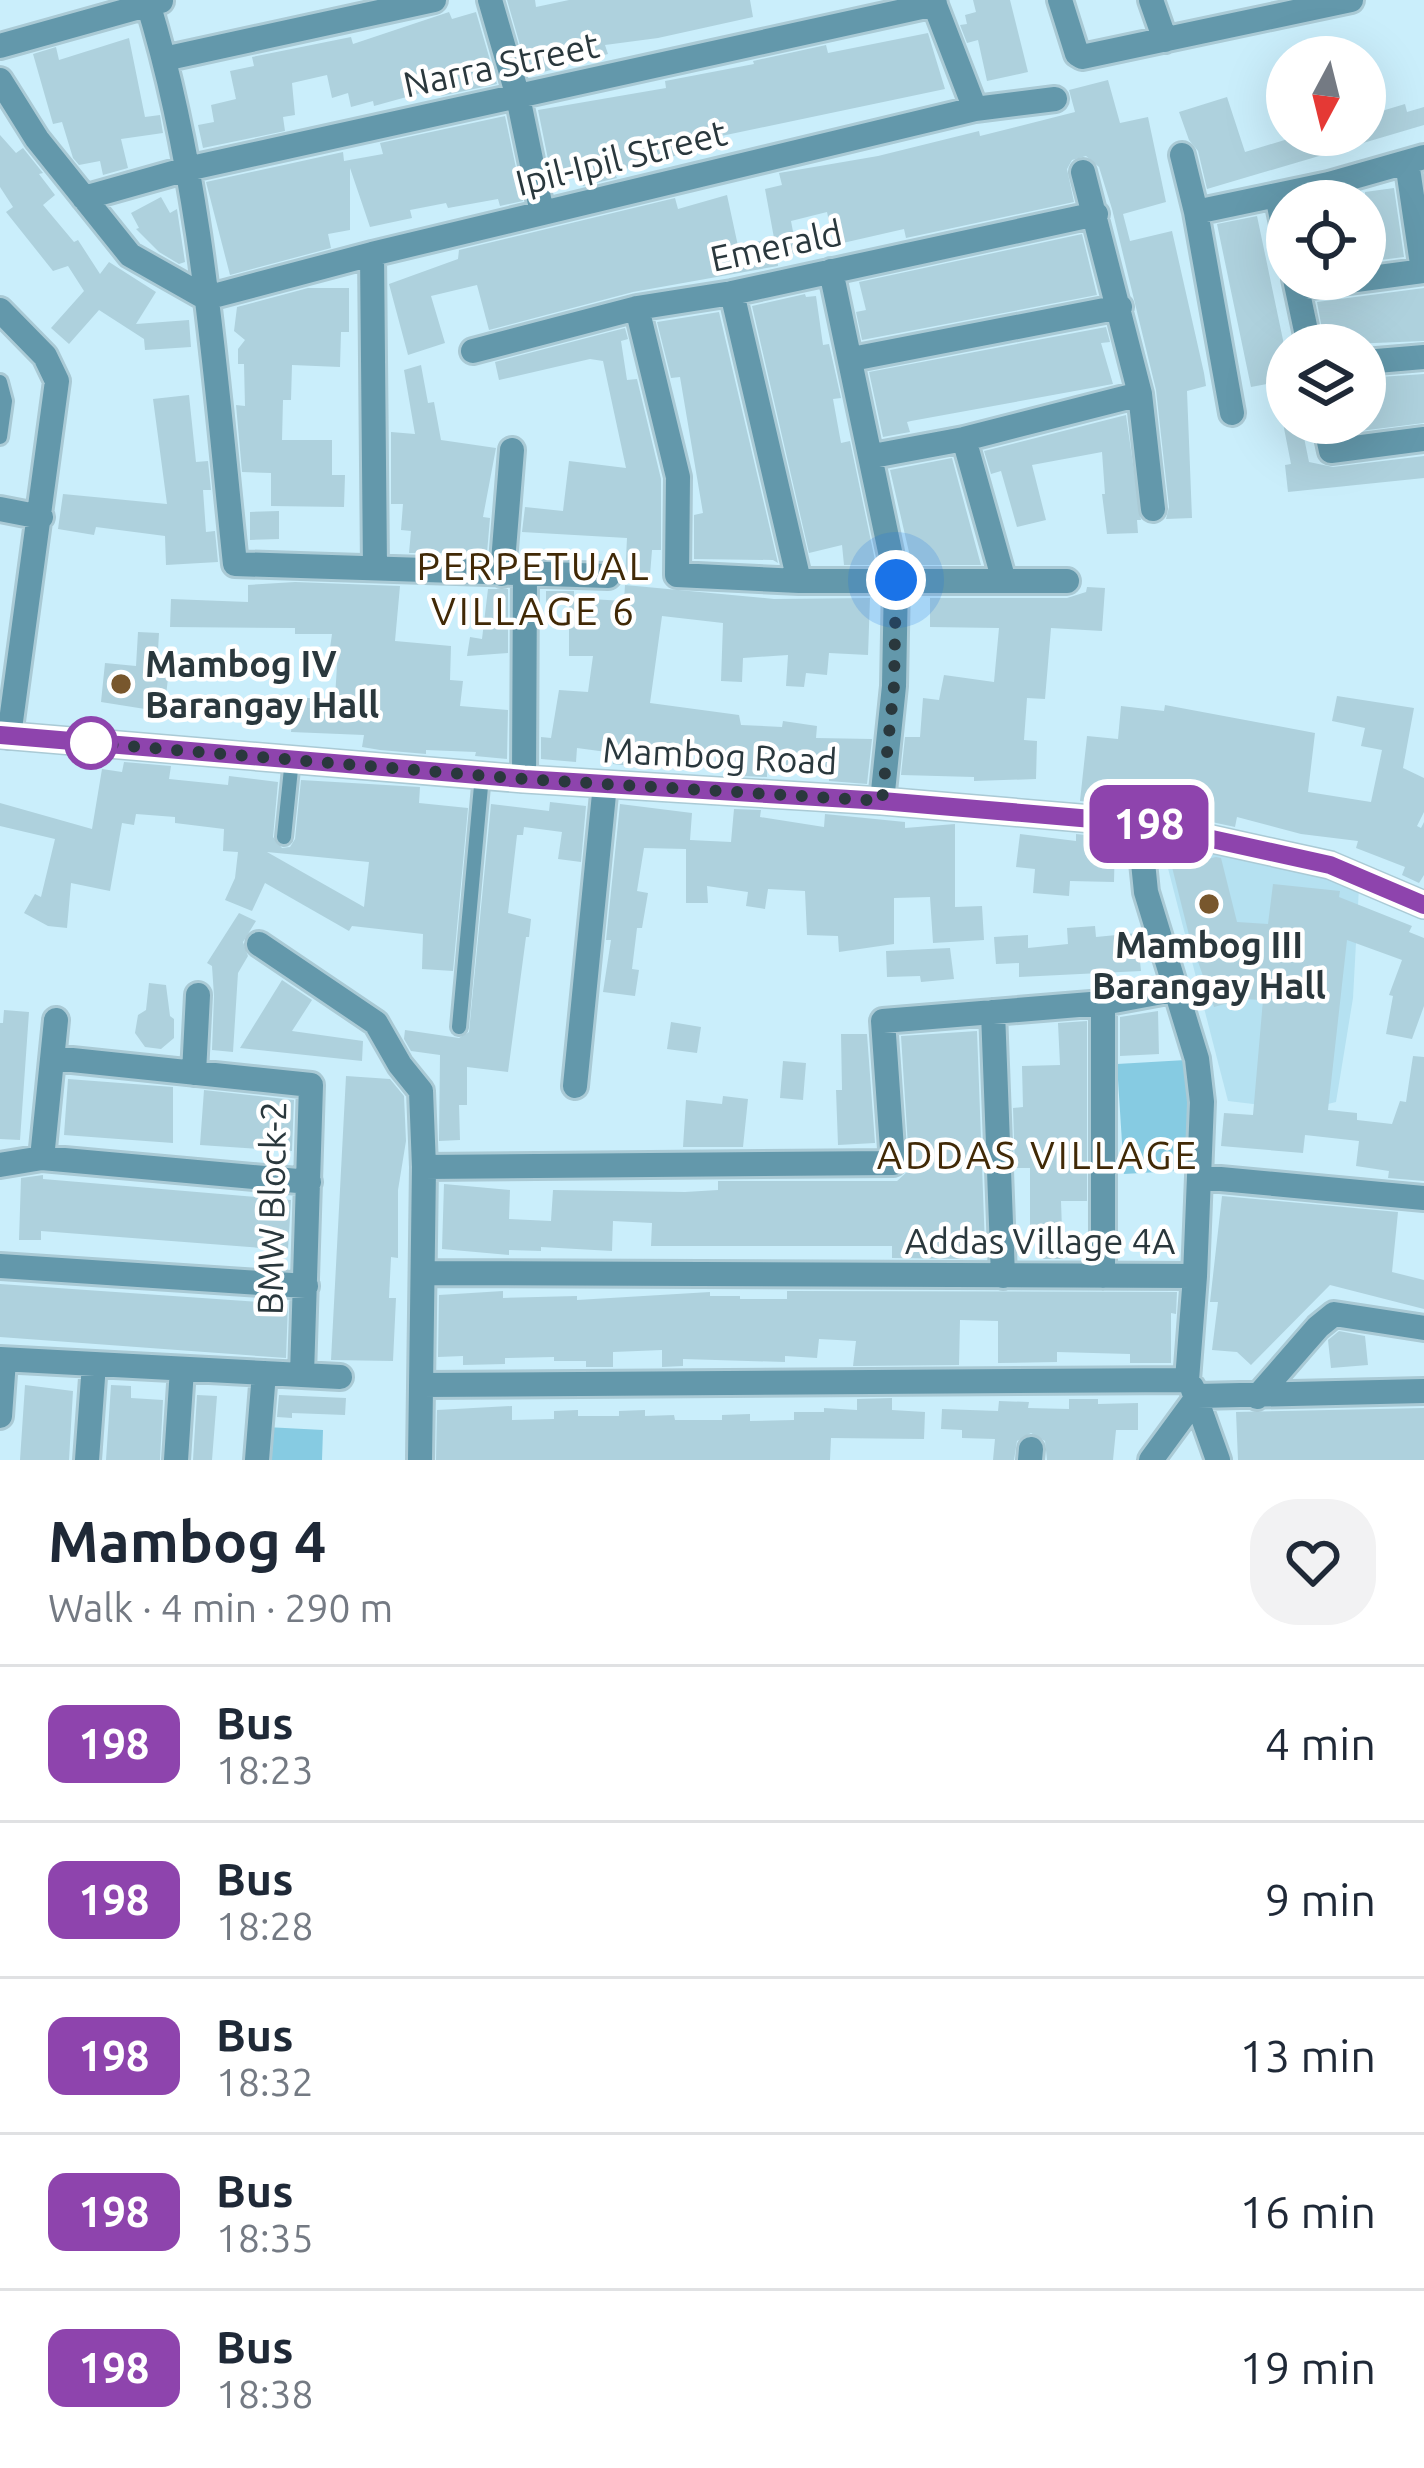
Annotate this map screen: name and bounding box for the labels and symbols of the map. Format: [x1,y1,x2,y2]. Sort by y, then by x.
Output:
street label: Narra Street [400,23,602,105]
north arrow [1266,36,1386,156]
street label: Ipil-Ipil Street [511,111,731,203]
street label: Emerald [706,211,846,279]
district label: PERPETUAL VILLAGE 6 [416,544,652,632]
your location [866,550,926,610]
place label: Mambog IV Barangay Hall [145,643,379,725]
marker: Mambog IV Barangay Hall [108,671,134,697]
unlabelled marker [66,718,116,768]
street label: Mambog Road [602,728,838,782]
line badge: 198 [1080,785,1218,863]
marker: Mambog III Barangay Hall [1196,891,1222,917]
place label: Mambog III Barangay Hall [1092,924,1326,1006]
street label: BMW Block-2 [249,1101,293,1315]
district label: ADDAS VILLAGE [877,1133,1199,1176]
street label: Addas Village 4A [905,1220,1176,1261]

